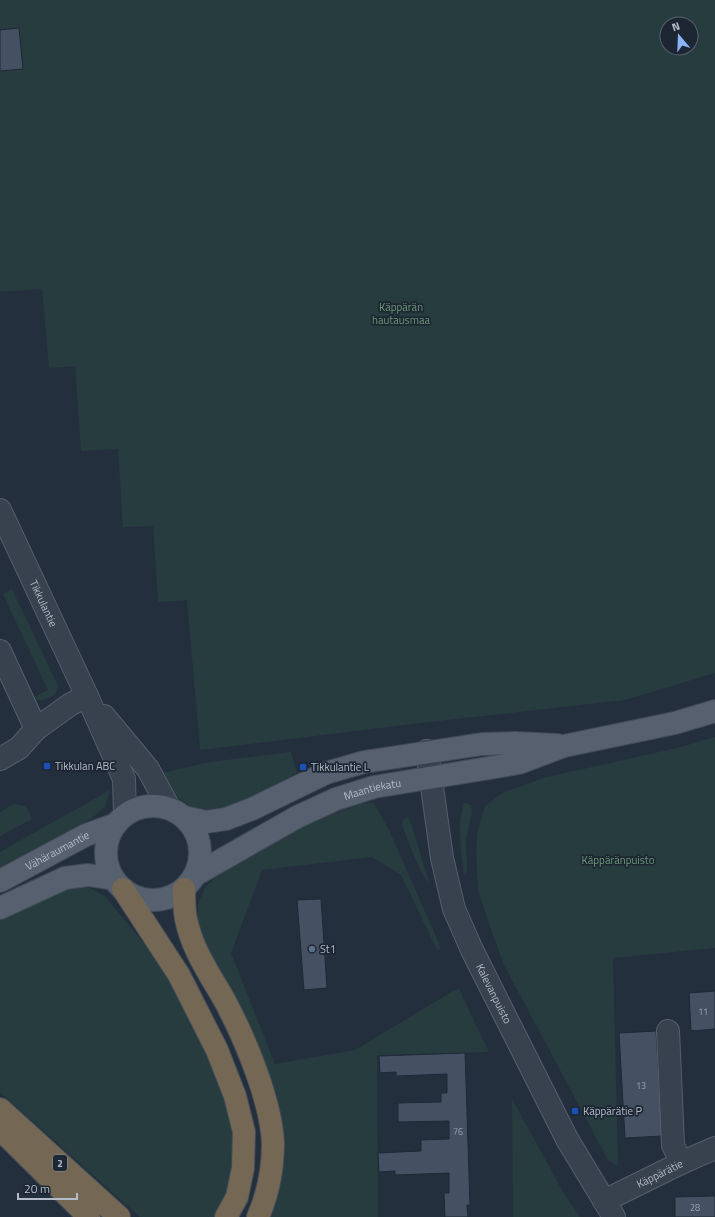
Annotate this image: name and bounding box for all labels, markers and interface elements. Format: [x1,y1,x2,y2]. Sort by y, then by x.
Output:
north arrow [659,16,699,56]
text: N [670,18,682,35]
park label: Käppärän hautausmaa [372,299,430,328]
street label: Tikkulantie [26,577,62,630]
place label: Tikkulan ABC [55,758,115,774]
place label: Tikkulantie L [311,759,370,775]
marker: Tikkulan ABC [42,761,52,771]
marker: Tikkulantie L [298,762,308,772]
street label: Maantiekatu [342,775,402,804]
street label: Vähäraumantie [22,826,92,874]
park label: Käppäränpuisto [582,852,655,868]
place label: St1 [320,941,336,957]
marker: St1 [307,944,317,954]
street label: Kalevanpuisto [472,961,516,1027]
house number: 11 [698,1005,708,1018]
house number: 13 [636,1079,646,1092]
place label: Käppärätie P [583,1103,642,1119]
marker: Käppärätie P [570,1106,580,1116]
house number: 76 [453,1125,463,1138]
road number: 2 [53,1155,67,1171]
street label: Käppärätie [634,1155,686,1192]
scale bar [18,1175,77,1201]
text: 20 m [24,1179,50,1198]
house number: 28 [690,1201,700,1214]

